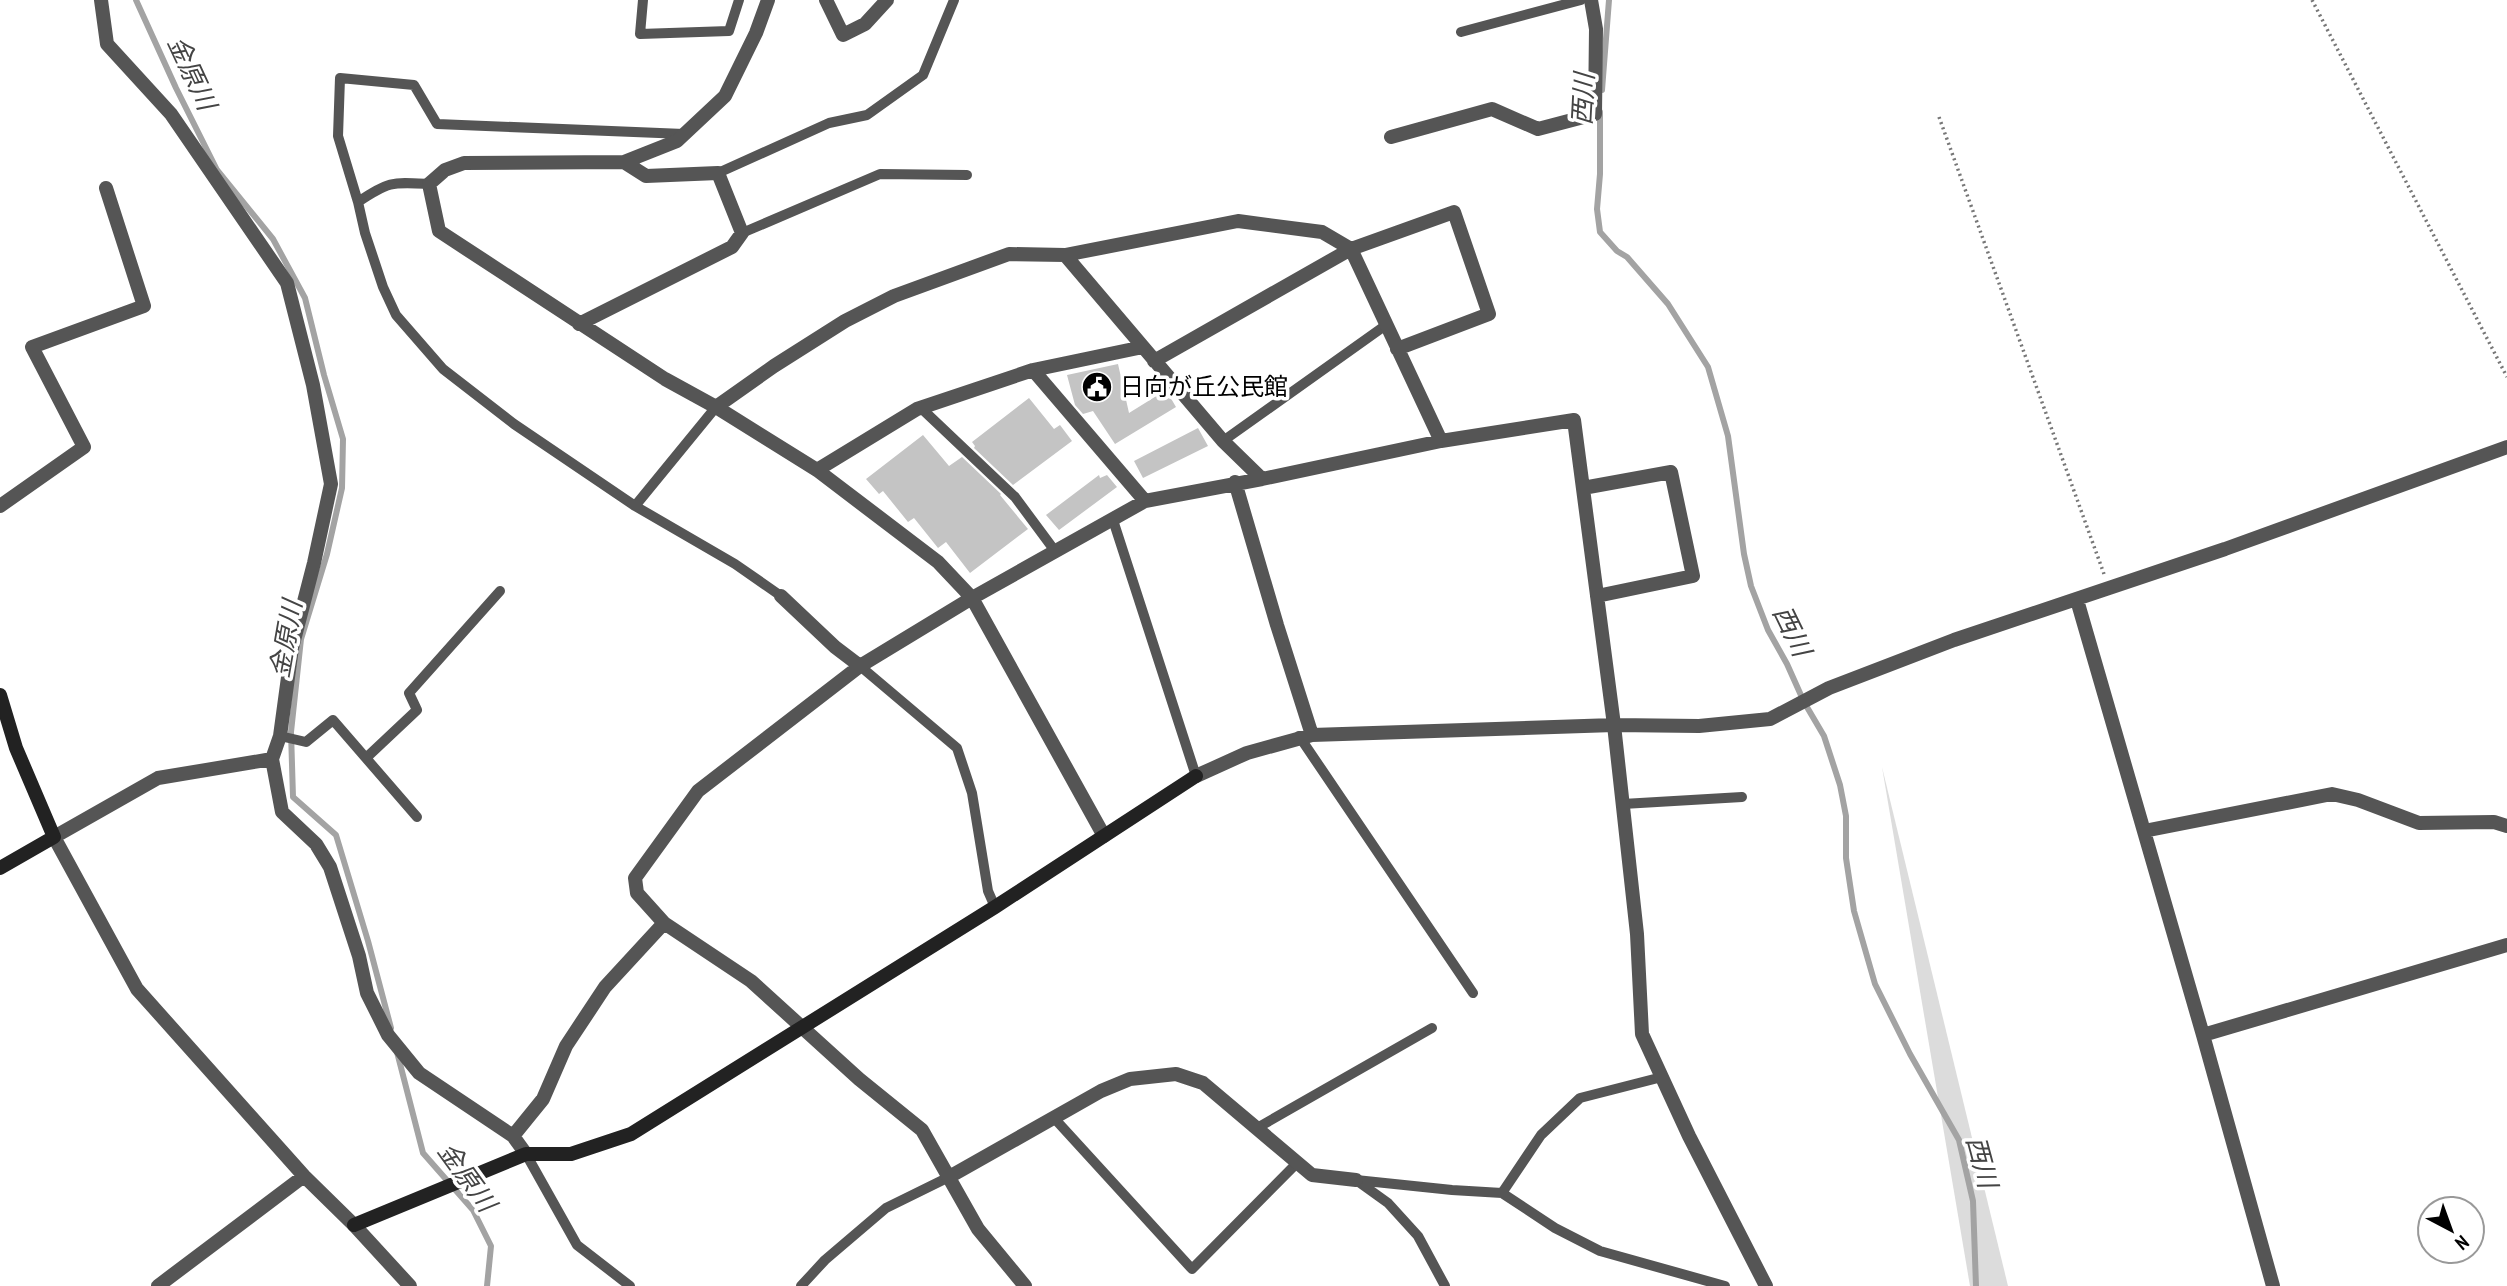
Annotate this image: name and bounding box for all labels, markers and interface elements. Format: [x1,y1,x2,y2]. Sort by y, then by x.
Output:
water label: 金原川 [161,30,225,118]
water label: 西川 [1565,69,1600,126]
public building icon: 日向が丘公民館 [1080,370,1114,404]
place label: 日向が丘公民館 [1120,371,1288,402]
water label: 金原川 [262,595,309,680]
water label: 西川 [1766,600,1820,664]
water label: 西川 [1960,1132,2006,1194]
water label: 金原川 [431,1135,505,1220]
north arrow [2416,1195,2486,1265]
text: N [2450,1230,2474,1255]

